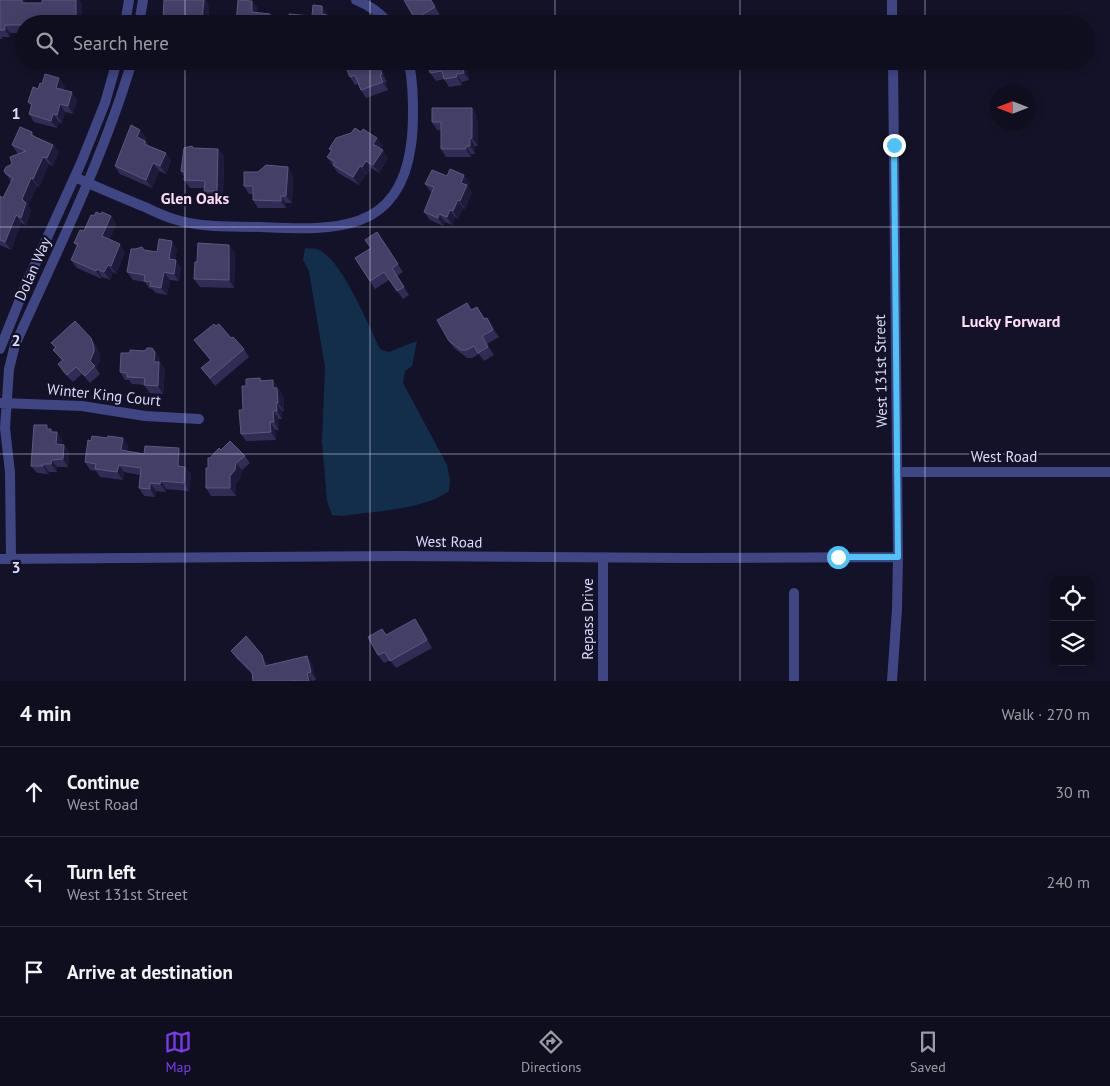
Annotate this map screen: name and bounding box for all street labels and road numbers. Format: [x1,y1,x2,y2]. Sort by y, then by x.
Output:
street label: Dolan Way [10,234,55,304]
street label: West 131st Street [870,314,891,428]
street label: Winter King Court [46,379,162,410]
street label: West Road [971,447,1037,466]
street label: West Road [416,531,482,552]
street label: Repass Drive [578,578,597,660]

